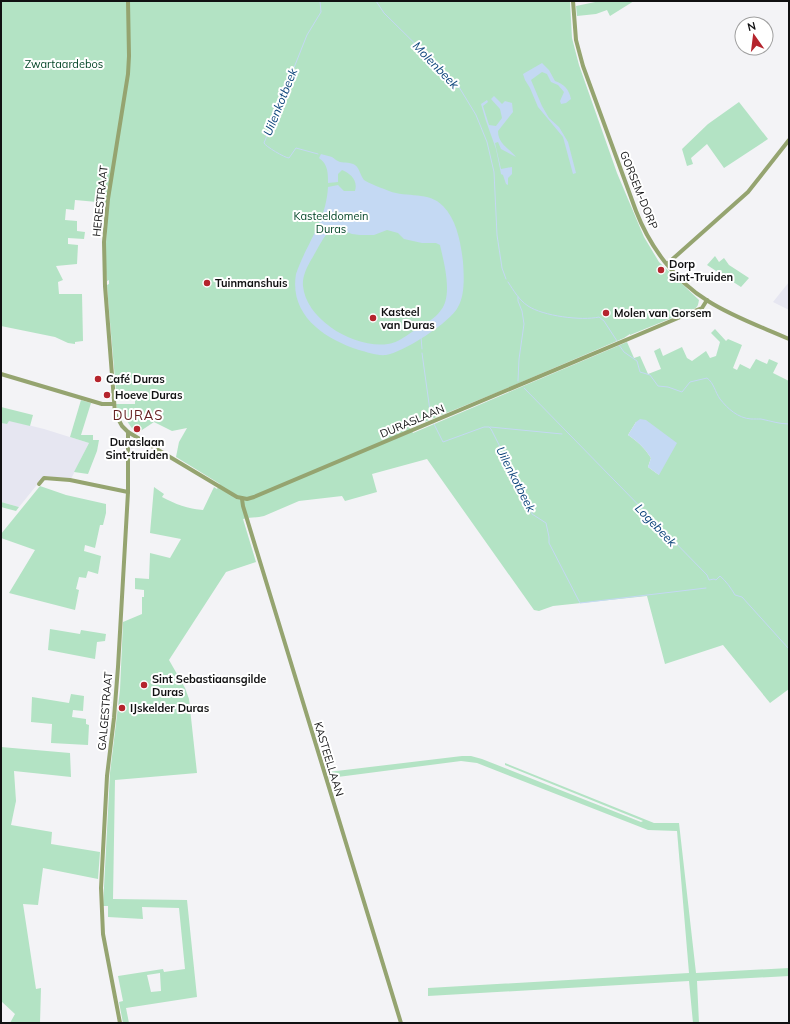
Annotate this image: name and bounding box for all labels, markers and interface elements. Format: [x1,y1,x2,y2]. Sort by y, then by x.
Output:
north arrow [734,16,774,56]
text: N [746,18,757,34]
water label: Molenbeek [410,38,463,92]
park label: Zwartaardebos [25,57,103,71]
water label: Uilenkotbeek [260,65,301,138]
street label: GORSEM-DORP [617,149,661,231]
street label: HERESTRAAT [89,164,111,237]
park label: Kasteeldomein Duras [294,209,368,236]
place label: Dorp Sint-Truiden [669,257,733,284]
marker: Dorp Sint-Truiden [656,265,666,275]
place label: Tuinmanshuis [215,276,288,290]
marker: Tuinmanshuis [202,278,212,288]
place label: Kasteel van Duras [380,305,435,332]
place label: Molen van Gorsem [614,306,711,320]
marker: Molen van Gorsem [601,308,611,318]
marker: Kasteel van Duras [368,313,378,323]
place label: Café Duras [106,372,165,386]
marker: Café Duras [93,374,103,384]
place label: Hoeve Duras [115,388,183,402]
marker: Hoeve Duras [102,390,112,400]
street label: DURASLAAN [378,401,446,441]
district label: DURAS [113,407,163,423]
marker: Duraslaan Sint-truiden [132,424,142,434]
place label: Duraslaan Sint-truiden [106,435,168,462]
water label: Uilenkotbeek [493,444,539,515]
water label: Logebeek [632,501,681,550]
street label: GALGESTRAAT [95,671,115,751]
place label: Sint Sebastiaansgilde Duras [152,672,266,699]
marker: Sint Sebastiaansgilde Duras [139,680,149,690]
place label: IJskelder Duras [130,701,210,715]
marker: IJskelder Duras [117,703,127,713]
street label: KASTEELLAAN [311,720,347,798]

